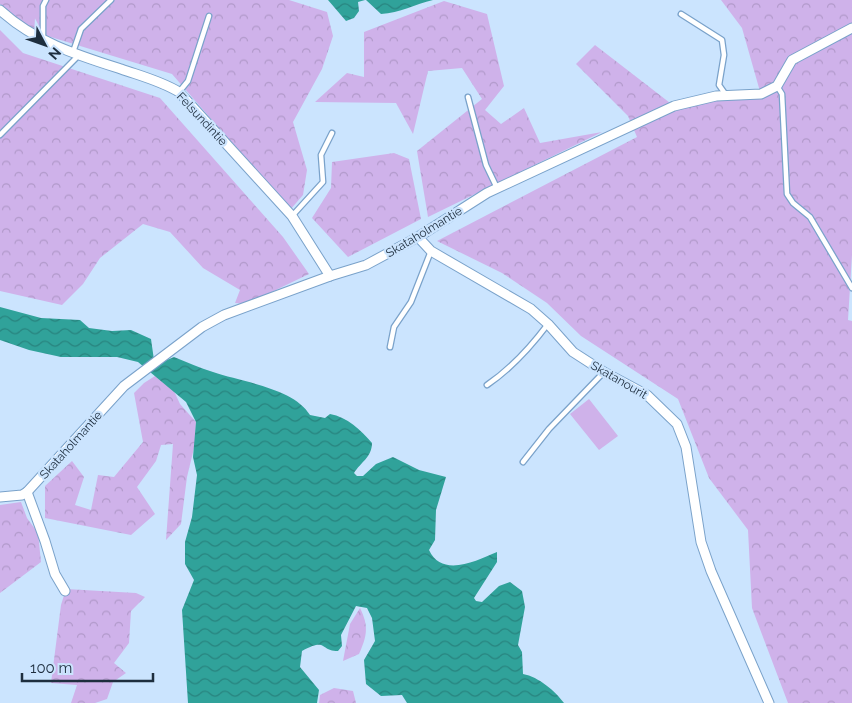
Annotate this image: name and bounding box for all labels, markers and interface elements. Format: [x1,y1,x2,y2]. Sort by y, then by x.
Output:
north arrow [20,20,70,70]
text: N [45,44,64,63]
street label: Felsundintie [174,90,230,148]
street label: Skataholmantie [383,204,465,260]
street label: Skatanourit [588,358,650,402]
street label: Skataholmantie [37,408,105,482]
scale bar [22,650,154,682]
text: 100 m [30,659,72,677]

